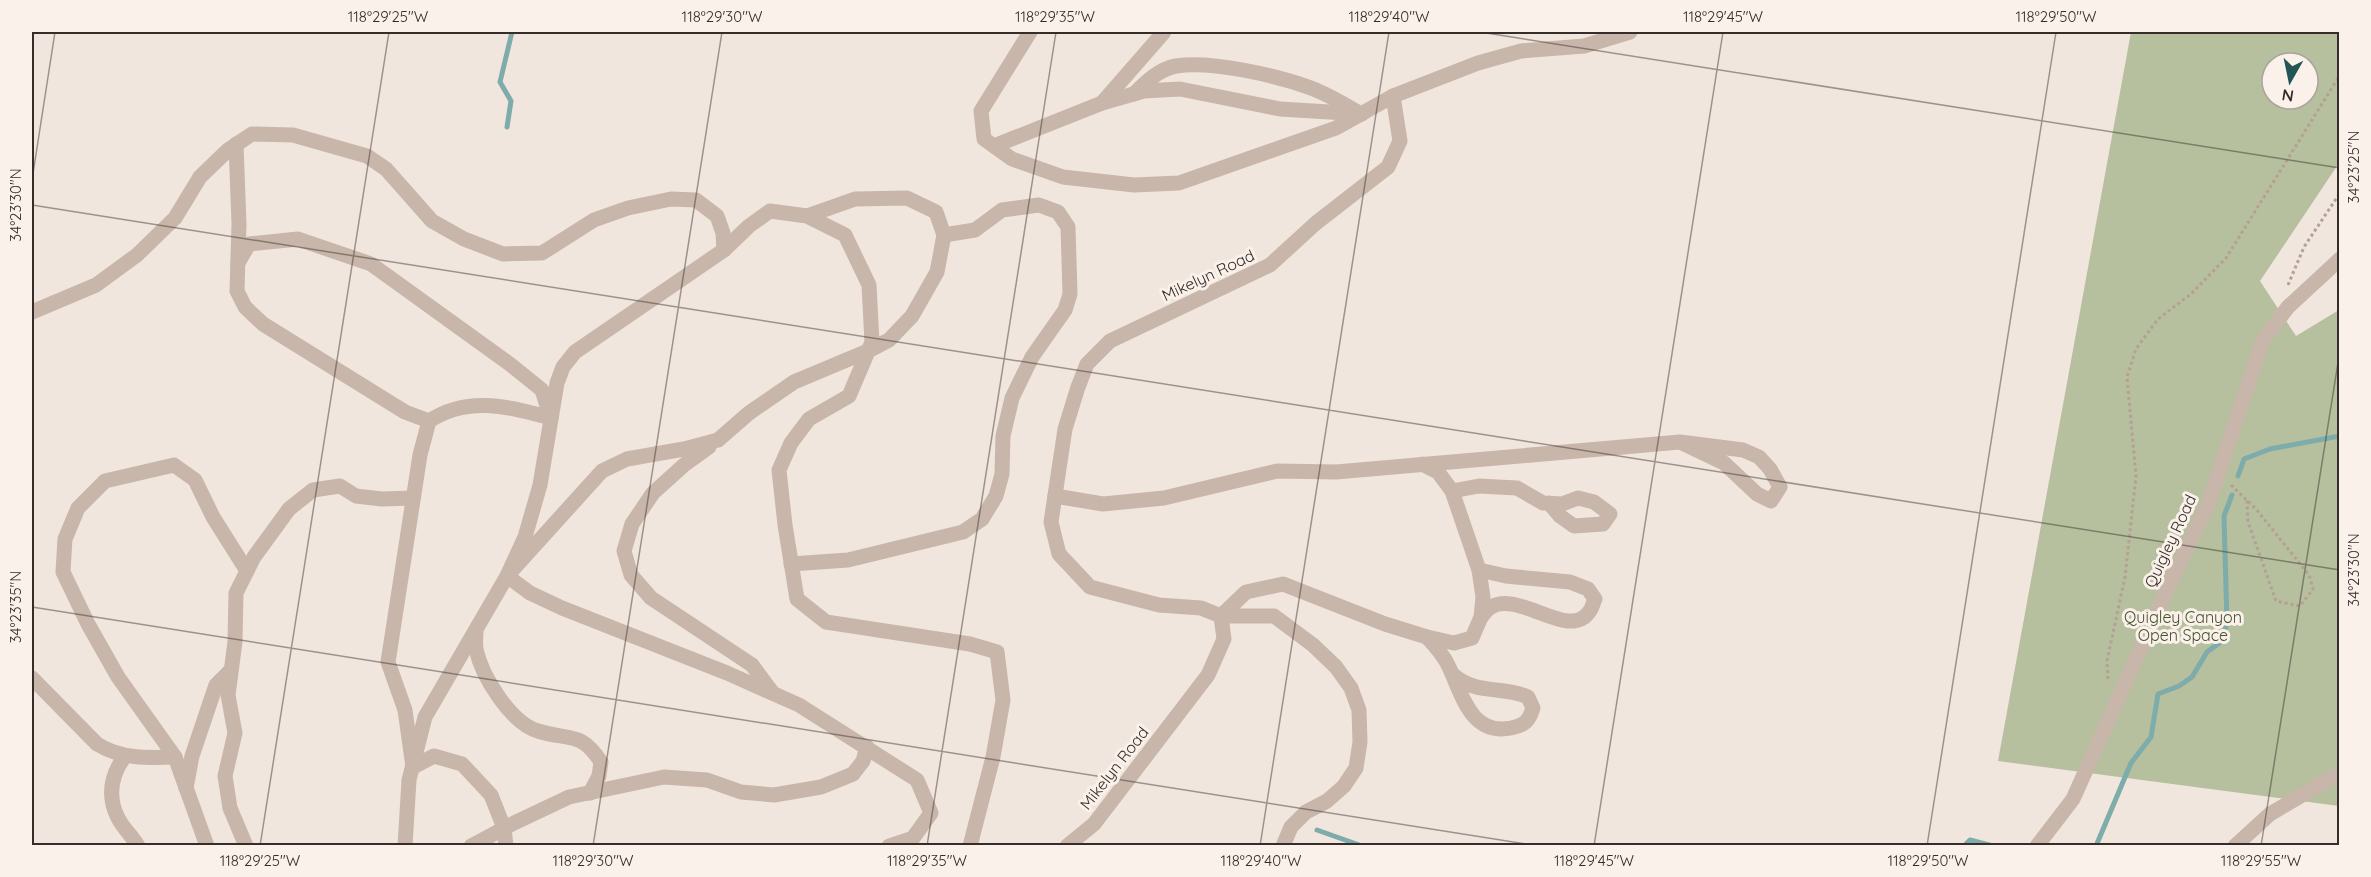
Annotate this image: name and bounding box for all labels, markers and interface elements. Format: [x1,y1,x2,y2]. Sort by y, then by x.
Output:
text: 118°29'25"W [348,7,429,26]
text: 118°29'30"W [682,7,763,26]
text: 118°29'35"W [1015,7,1096,26]
text: 118°29'40"W [1349,7,1430,26]
text: 118°29'45"W [1683,7,1764,26]
text: 118°29'50"W [2015,7,2097,26]
north arrow [2260,51,2320,111]
text: N [2280,85,2295,107]
text: 34°23'25"N [2344,131,2363,203]
text: 34°23'30"N [6,168,25,242]
street label: Mikelyn Road [1159,245,1257,305]
street label: Quigley Road [2140,491,2200,591]
text: 34°23'30"N [2344,533,2363,607]
text: 34°23'35"N [6,571,25,643]
park label: Quigley Canyon Open Space [2124,607,2242,645]
street label: Mikelyn Road [1075,723,1153,813]
text: 118°29'25"W [220,851,301,870]
text: 118°29'30"W [553,851,634,870]
text: 118°29'35"W [887,851,968,870]
text: 118°29'40"W [1221,851,1302,870]
text: 118°29'45"W [1554,851,1635,870]
text: 118°29'50"W [1887,851,1969,870]
text: 118°29'55"W [2221,851,2302,870]

